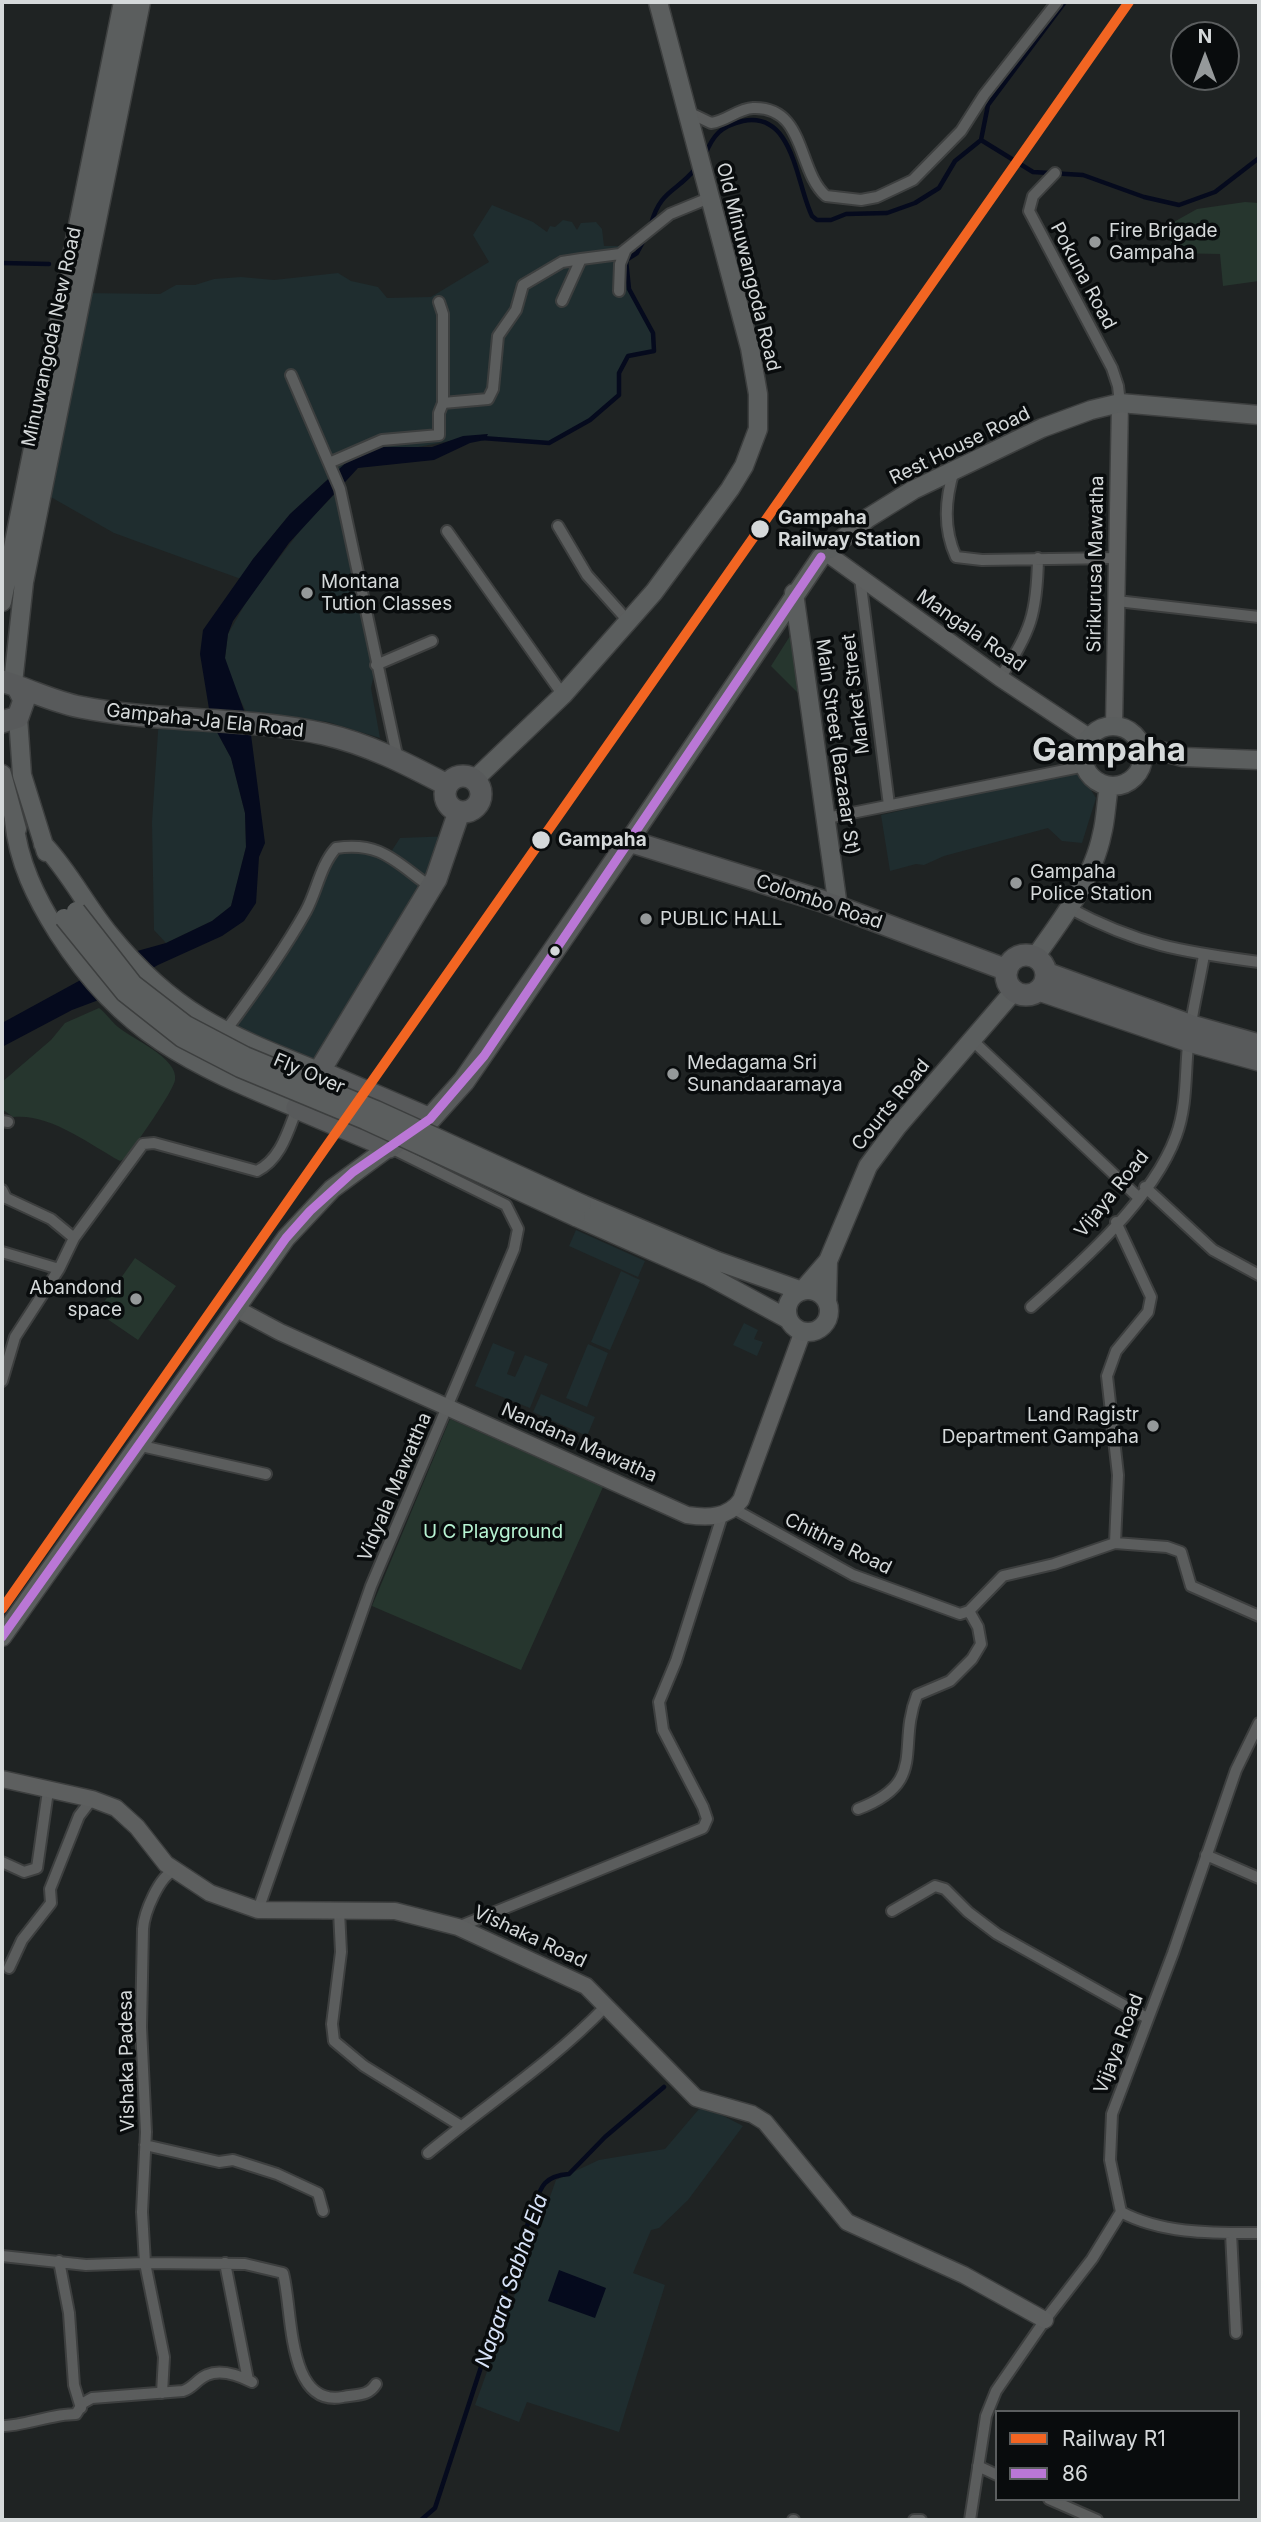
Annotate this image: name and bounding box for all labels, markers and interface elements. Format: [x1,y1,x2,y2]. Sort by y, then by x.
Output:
north arrow [1170,21,1240,91]
text: N [1198,25,1212,48]
street label: Old Minuwangoda Road [711,160,785,374]
street label: Pokuna Road [1045,218,1121,334]
place label: Fire Brigade Gampaha [1109,220,1218,264]
street label: Minuwangoda New Road [18,225,86,449]
marker: Fire Brigade Gampaha [1087,234,1103,250]
street label: Rest House Road [886,402,1034,490]
street label: Sirikurusa Mawatha [1083,475,1109,653]
place label: Gampaha Railway Station [778,507,921,551]
marker: Gampaha Railway Station [749,518,771,540]
place label: Montana Tution Classes [321,571,452,615]
marker: Montana Tution Classes [299,585,315,601]
street label: Mangala Road [912,585,1030,677]
street label: Market Street [837,632,875,756]
street label: Main Street (Bazaaar St) [811,637,863,857]
street label: Gampaha-Ja Ela Road [105,699,305,743]
district label: Gampaha [1032,731,1186,771]
marker: Gampaha [530,829,552,851]
place label: Gampaha [558,829,647,851]
place label: Gampaha Police Station [1030,861,1153,905]
street label: Colombo Road [753,870,885,934]
marker: Gampaha Police Station [1008,875,1024,891]
place label: PUBLIC HALL [660,908,782,930]
marker: PUBLIC HALL [638,911,654,927]
unlabelled marker [548,944,562,958]
street label: Fly Over [270,1049,348,1099]
place label: Medagama Sri Sunandaaramaya [687,1052,843,1096]
street label: Courts Road [847,1055,935,1155]
marker: Medagama Sri Sunandaaramaya [665,1066,681,1082]
street label: Vijaya Road [1070,1146,1154,1242]
place label: Abandond space [29,1277,122,1321]
marker: Abandond space [128,1291,144,1307]
street label: Nandana Mawatha [498,1398,660,1488]
place label: Land Ragistr Department Gampaha [942,1404,1139,1448]
street label: Vidyala Mawattha [353,1409,437,1565]
marker: Land Ragistr Department Gampaha [1145,1418,1161,1434]
street label: Chithra Road [781,1508,895,1580]
park label: U C Playground [423,1521,563,1543]
street label: Vishaka Road [470,1901,590,1973]
street label: Vishaka Padesa [114,1990,140,2132]
street label: Vijaya Road [1090,1991,1148,2097]
water label: Nagara Sabha Ela [470,2191,554,2371]
legend [995,2410,1240,2501]
text: Railway R1 [1062,2426,1166,2451]
text: 86 [1062,2461,1088,2486]

